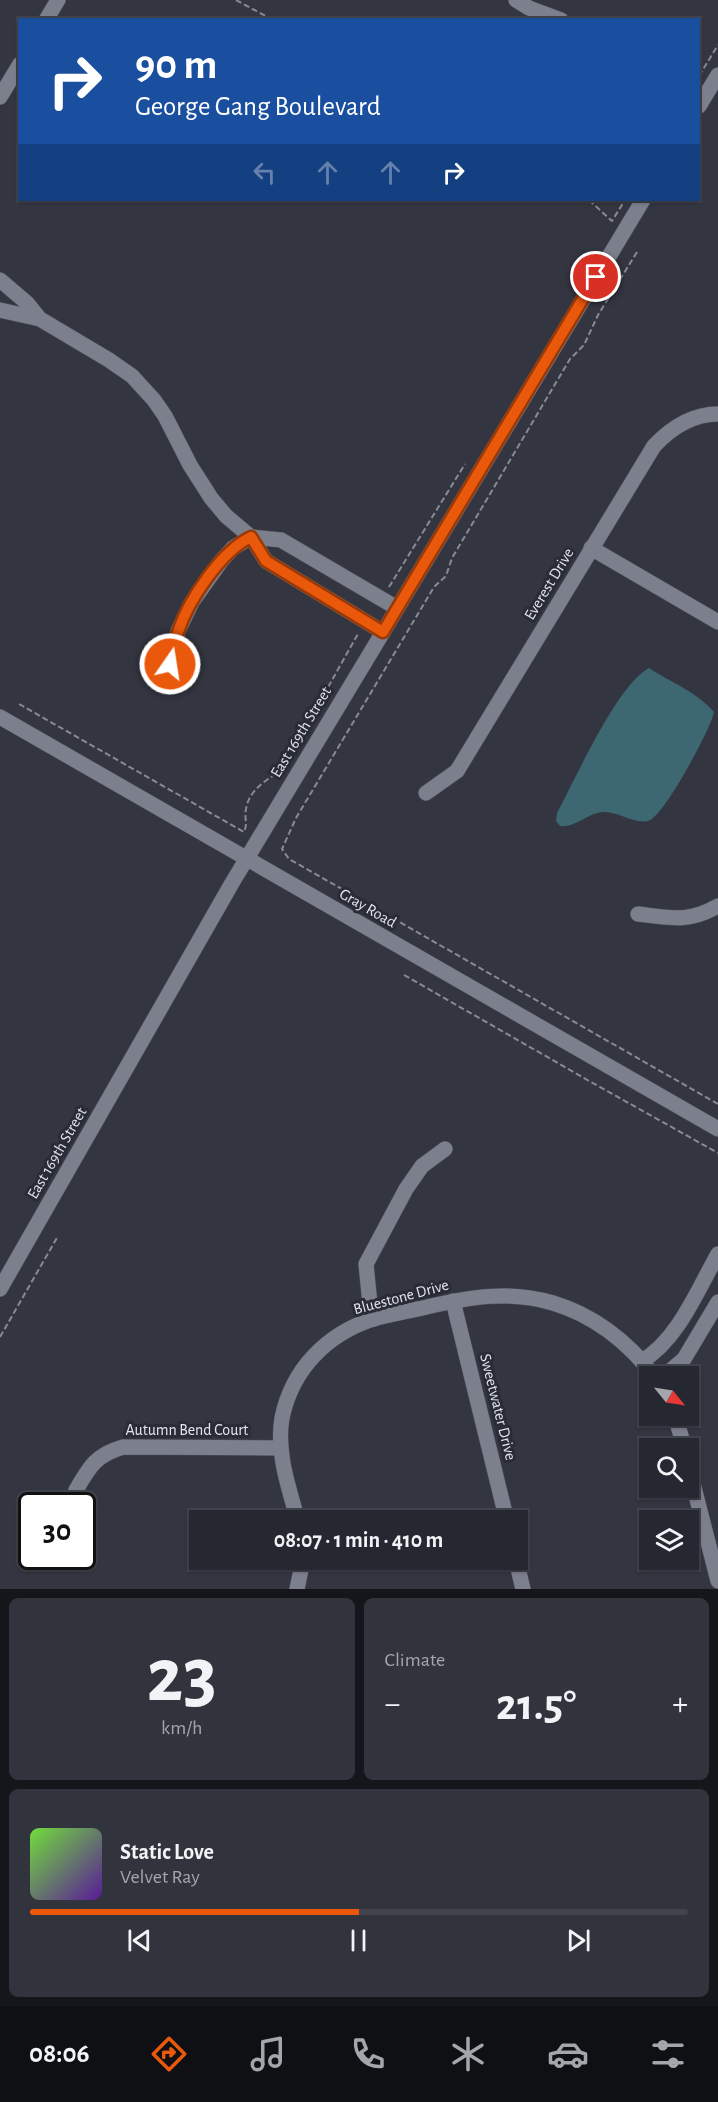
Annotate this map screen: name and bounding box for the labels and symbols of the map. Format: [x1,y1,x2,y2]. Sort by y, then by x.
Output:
pin [570,251,621,302]
street label: Everest Drive [521,545,577,623]
position arrow [138,632,202,696]
street label: East 169th Street [268,684,334,780]
street label: Gray Road [336,885,399,931]
street label: East 169th Street [24,1105,90,1201]
street label: Bluestone Drive [352,1277,450,1317]
street label: Sweetwater Drive [477,1352,519,1462]
north arrow [639,1366,699,1426]
street label: Autumn Bend Court [126,1422,248,1438]
speed limit sign: 30 [18,1492,96,1570]

